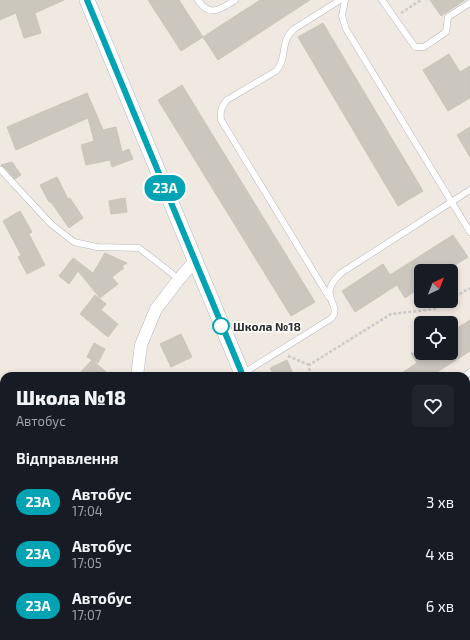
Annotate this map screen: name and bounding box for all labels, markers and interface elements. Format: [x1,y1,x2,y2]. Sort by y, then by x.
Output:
line badge: 23А [142,175,188,201]
text: 23А [152,179,178,196]
north arrow [414,264,458,308]
map controls [414,264,458,360]
button: locate [414,316,458,360]
marker: Школа №18 [212,317,230,335]
place label: Школа №18 [233,319,301,333]
button: heart [412,385,454,427]
text: Школа №18 [16,386,126,409]
text: Автобус [16,413,66,429]
text: Відправлення [16,449,118,467]
text: Автобус [72,485,132,503]
text: 23А [25,493,51,510]
text: 3 хв [426,493,454,511]
text: 17:04 [72,503,103,519]
text: Автобус [72,537,132,555]
text: 23А [25,545,51,562]
text: 4 хв [425,545,454,563]
text: 17:05 [72,555,102,571]
text: Автобус [72,589,132,607]
text: 23А [25,597,51,614]
text: 6 хв [426,597,454,615]
text: 17:07 [72,607,101,623]

